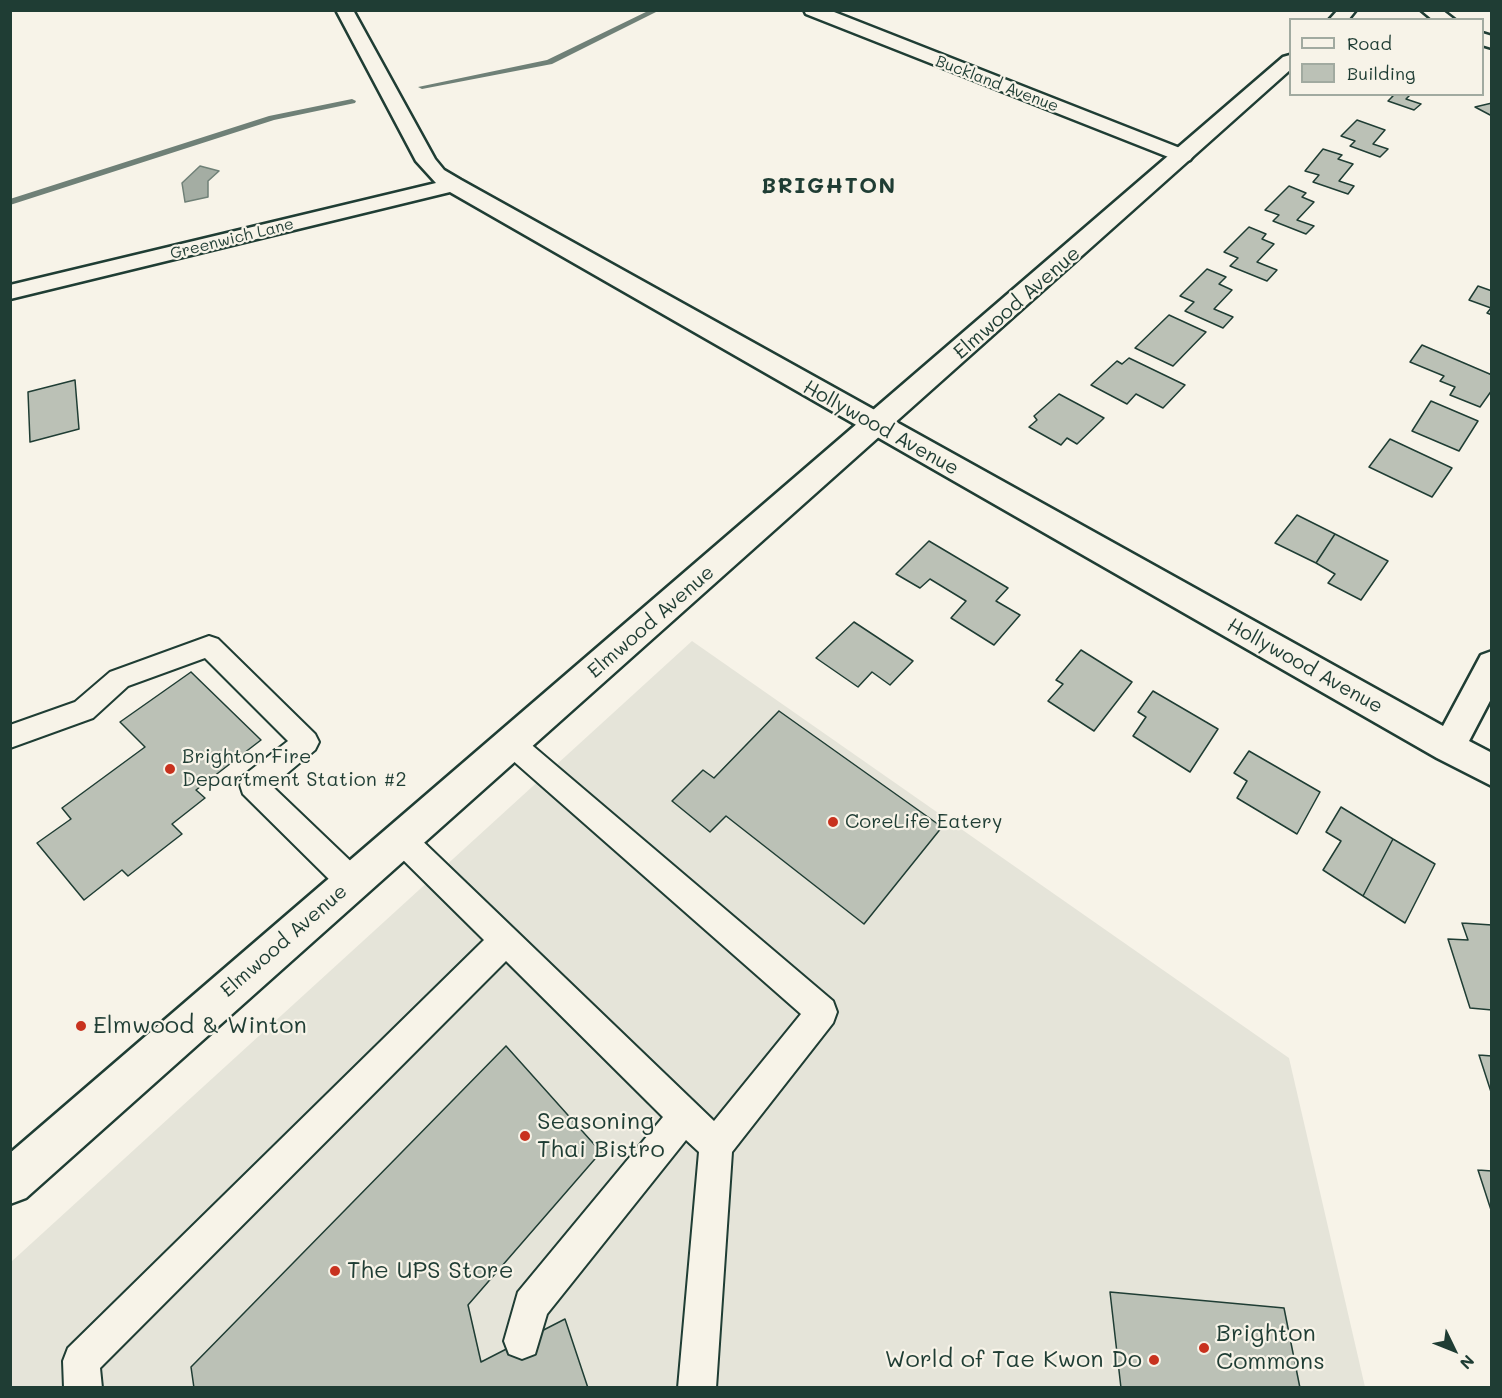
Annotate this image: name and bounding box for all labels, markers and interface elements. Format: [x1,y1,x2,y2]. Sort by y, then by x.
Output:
legend [1289,18,1484,96]
text: Road [1347,31,1392,55]
street label: Buckland Avenue [933,52,1061,116]
text: Building [1347,61,1415,85]
district label: BRIGHTON [761,173,897,199]
street label: Greenwich Lane [168,214,296,264]
street label: Elmwood Avenue [949,241,1085,365]
street label: Hollywood Avenue [799,375,963,481]
street label: Elmwood Avenue [583,560,719,684]
street label: Hollywood Avenue [1223,613,1387,719]
place label: Brighton Fire Department Station #2 [182,745,407,792]
marker: Brighton Fire Department Station #2 [163,762,177,776]
place label: CoreLife Eatery [845,810,1002,834]
marker: CoreLife Eatery [826,815,840,829]
street label: Elmwood Avenue [216,879,352,1003]
place label: Elmwood & Winton [93,1012,307,1040]
marker: Elmwood & Winton [74,1019,88,1033]
place label: Seasoning Thai Bistro [537,1108,665,1164]
marker: Seasoning Thai Bistro [518,1129,532,1143]
place label: The UPS Store [347,1257,514,1285]
marker: The UPS Store [328,1264,342,1278]
place label: Brighton Commons [1216,1320,1325,1376]
north arrow [1424,1320,1484,1380]
marker: Brighton Commons [1197,1341,1211,1355]
place label: World of Tae Kwon Do [885,1346,1142,1374]
text: N [1456,1351,1479,1374]
marker: World of Tae Kwon Do [1147,1353,1161,1367]

